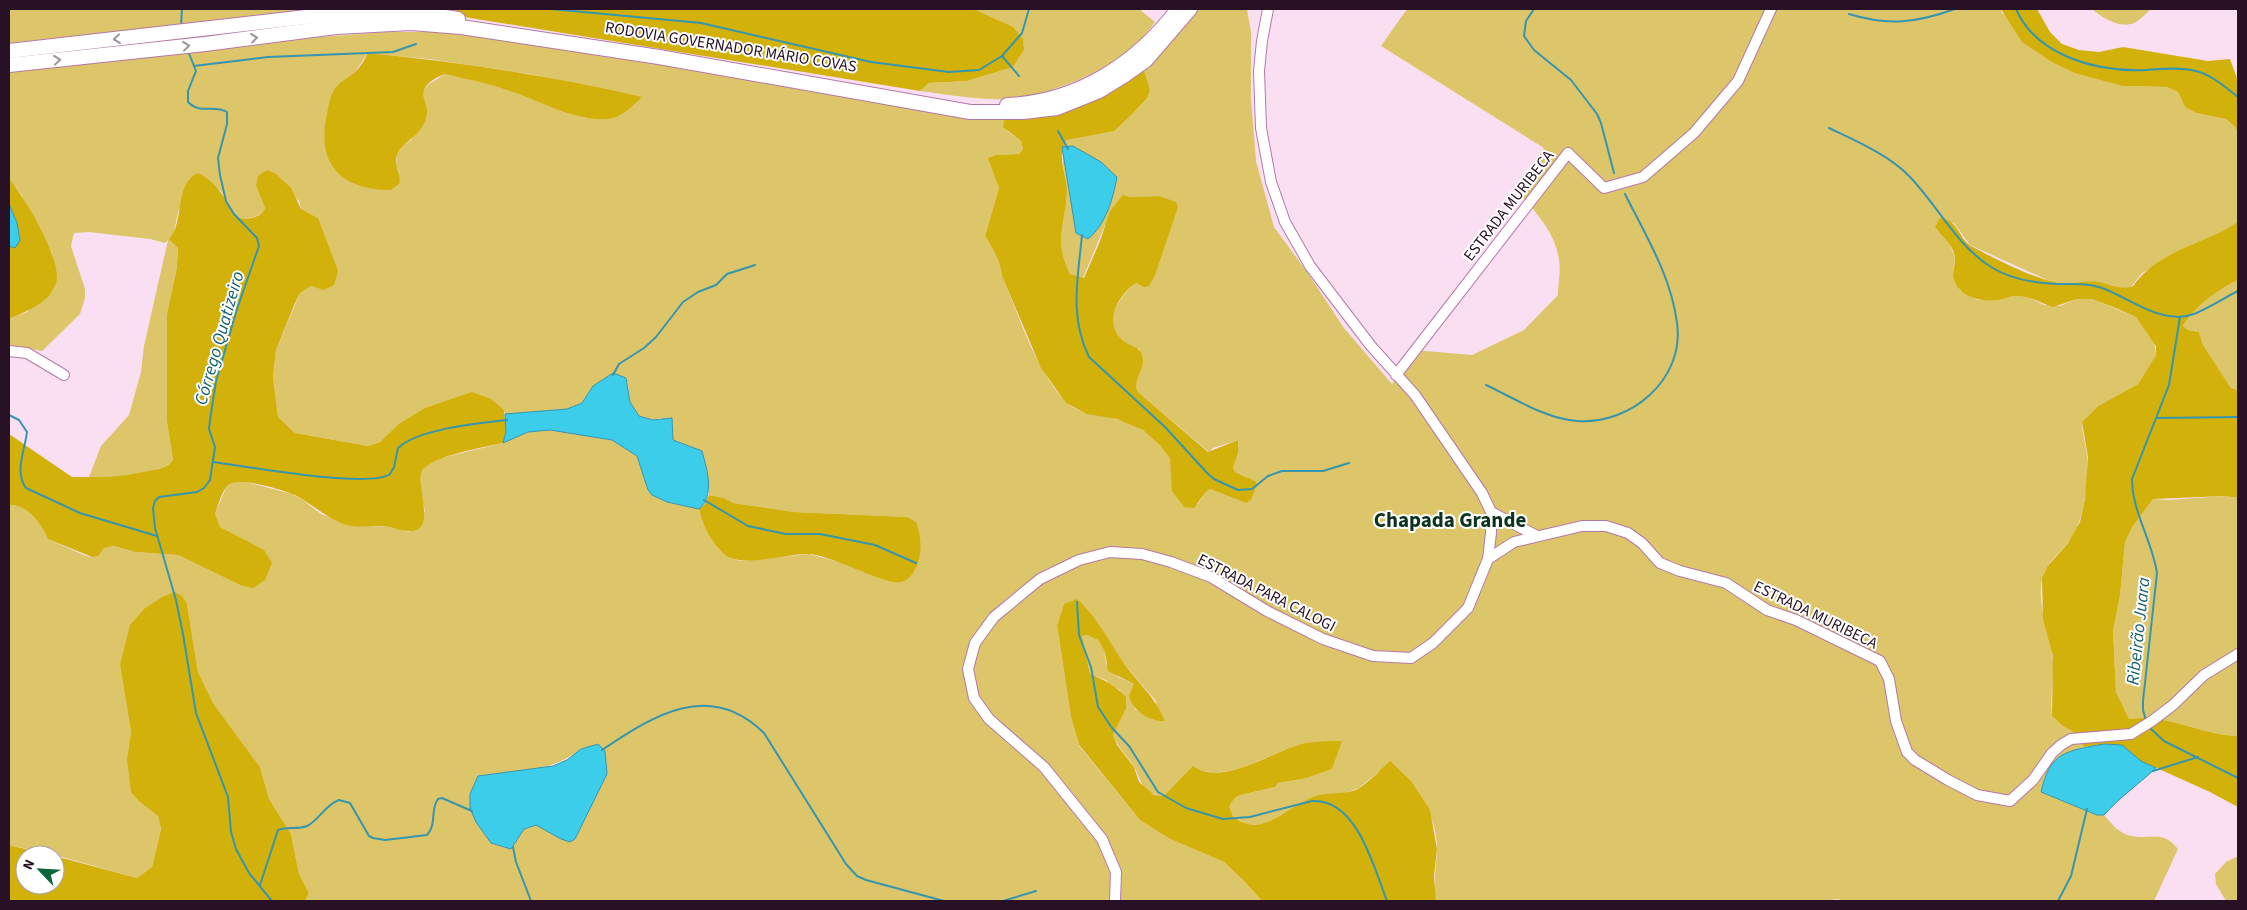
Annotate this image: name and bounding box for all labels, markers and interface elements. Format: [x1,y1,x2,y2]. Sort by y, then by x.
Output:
street label: RODOVIA GOVERNADOR MÁRIO COVAS [604,16,858,78]
one-way arrow [113,33,121,44]
one-way arrow [250,33,258,44]
one-way arrow [182,41,190,52]
one-way arrow [54,55,62,66]
street label: ESTRADA MURIBECA [1458,145,1559,266]
water label: Córrego Quatizeiro [188,268,251,408]
district label: Chapada Grande [1374,505,1526,535]
street label: ESTRADA PARA CALOGI [1194,549,1339,637]
street label: ESTRADA MURIBECA [1750,575,1882,655]
water label: Ribeirão Juara [2120,576,2157,686]
north arrow [15,845,65,895]
text: N [18,856,40,873]

